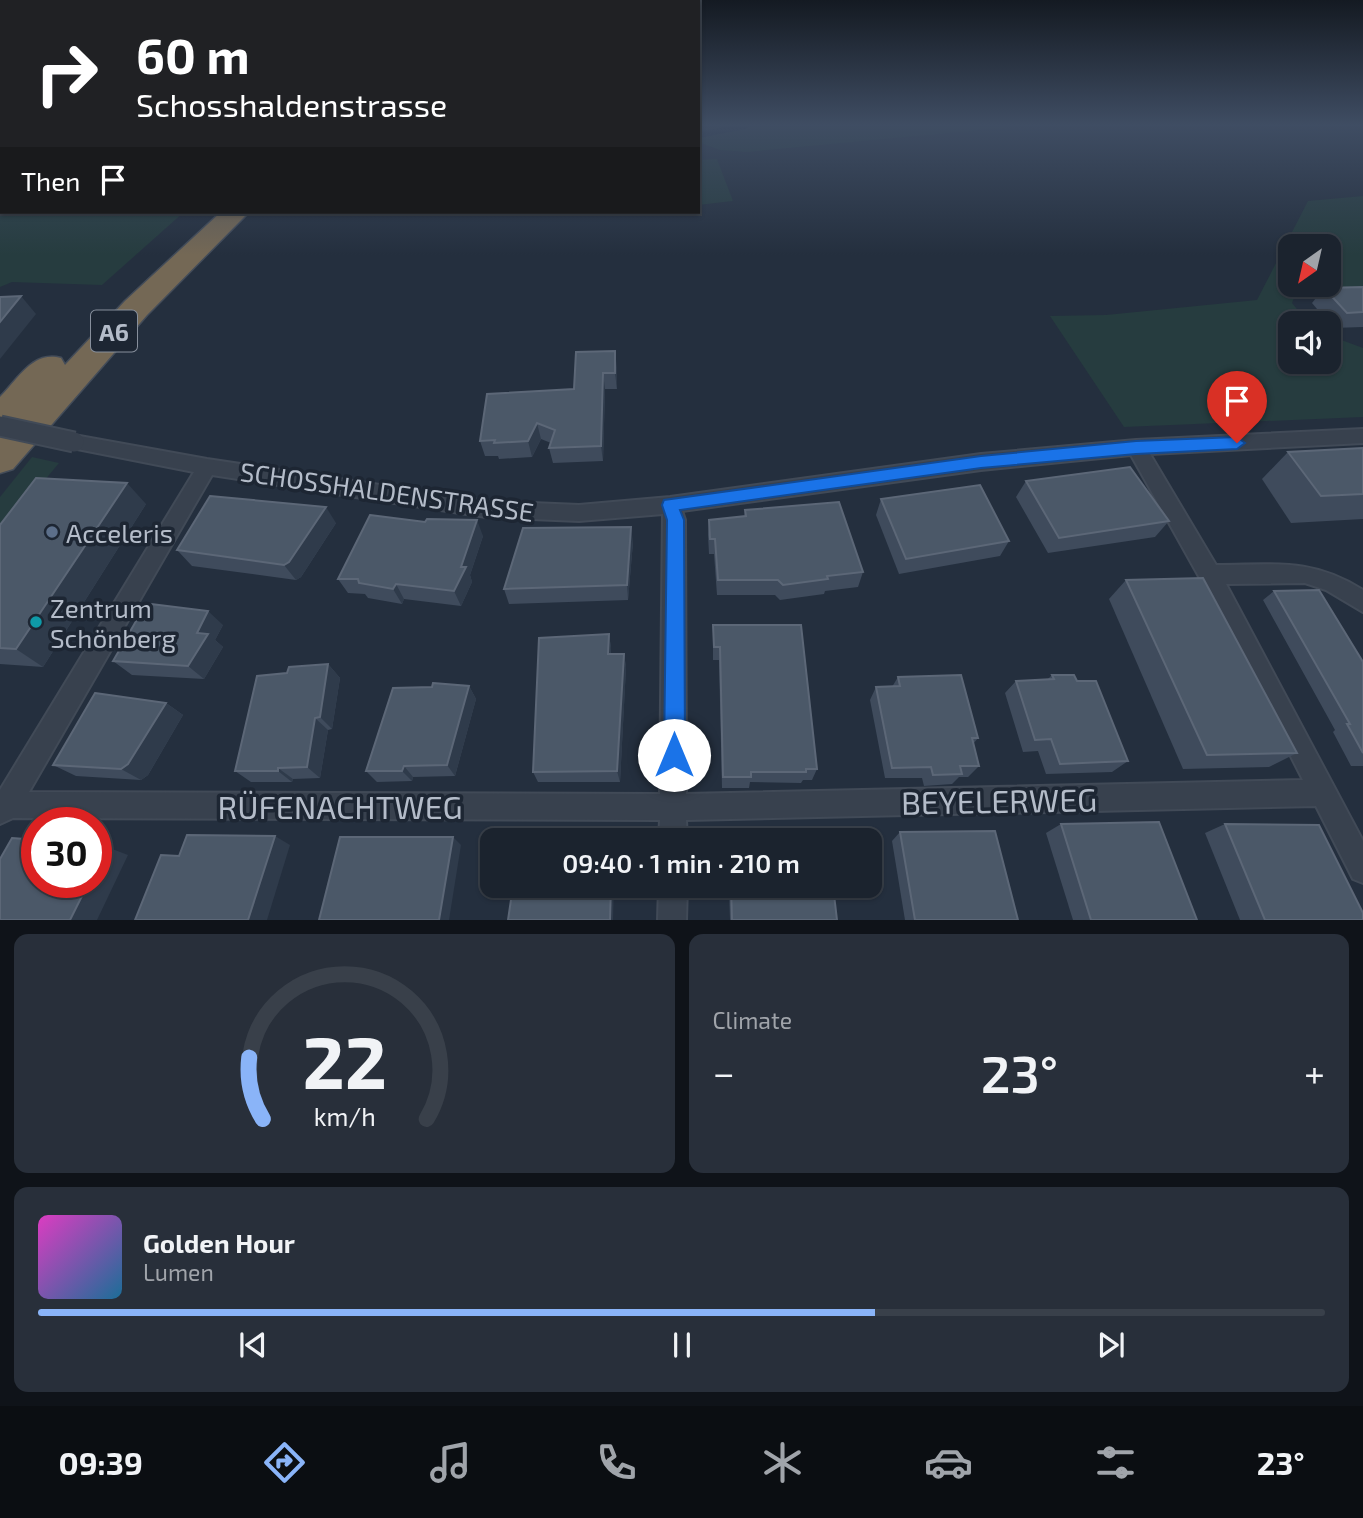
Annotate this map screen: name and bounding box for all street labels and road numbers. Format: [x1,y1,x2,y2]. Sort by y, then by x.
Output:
road number: A6 [91,310,137,352]
street label: SCHOSSHALDENSTRASSE [238,455,536,527]
street label: BEYELERWEG [901,779,1097,821]
street label: RÜFENACHTWEG [218,787,462,825]

